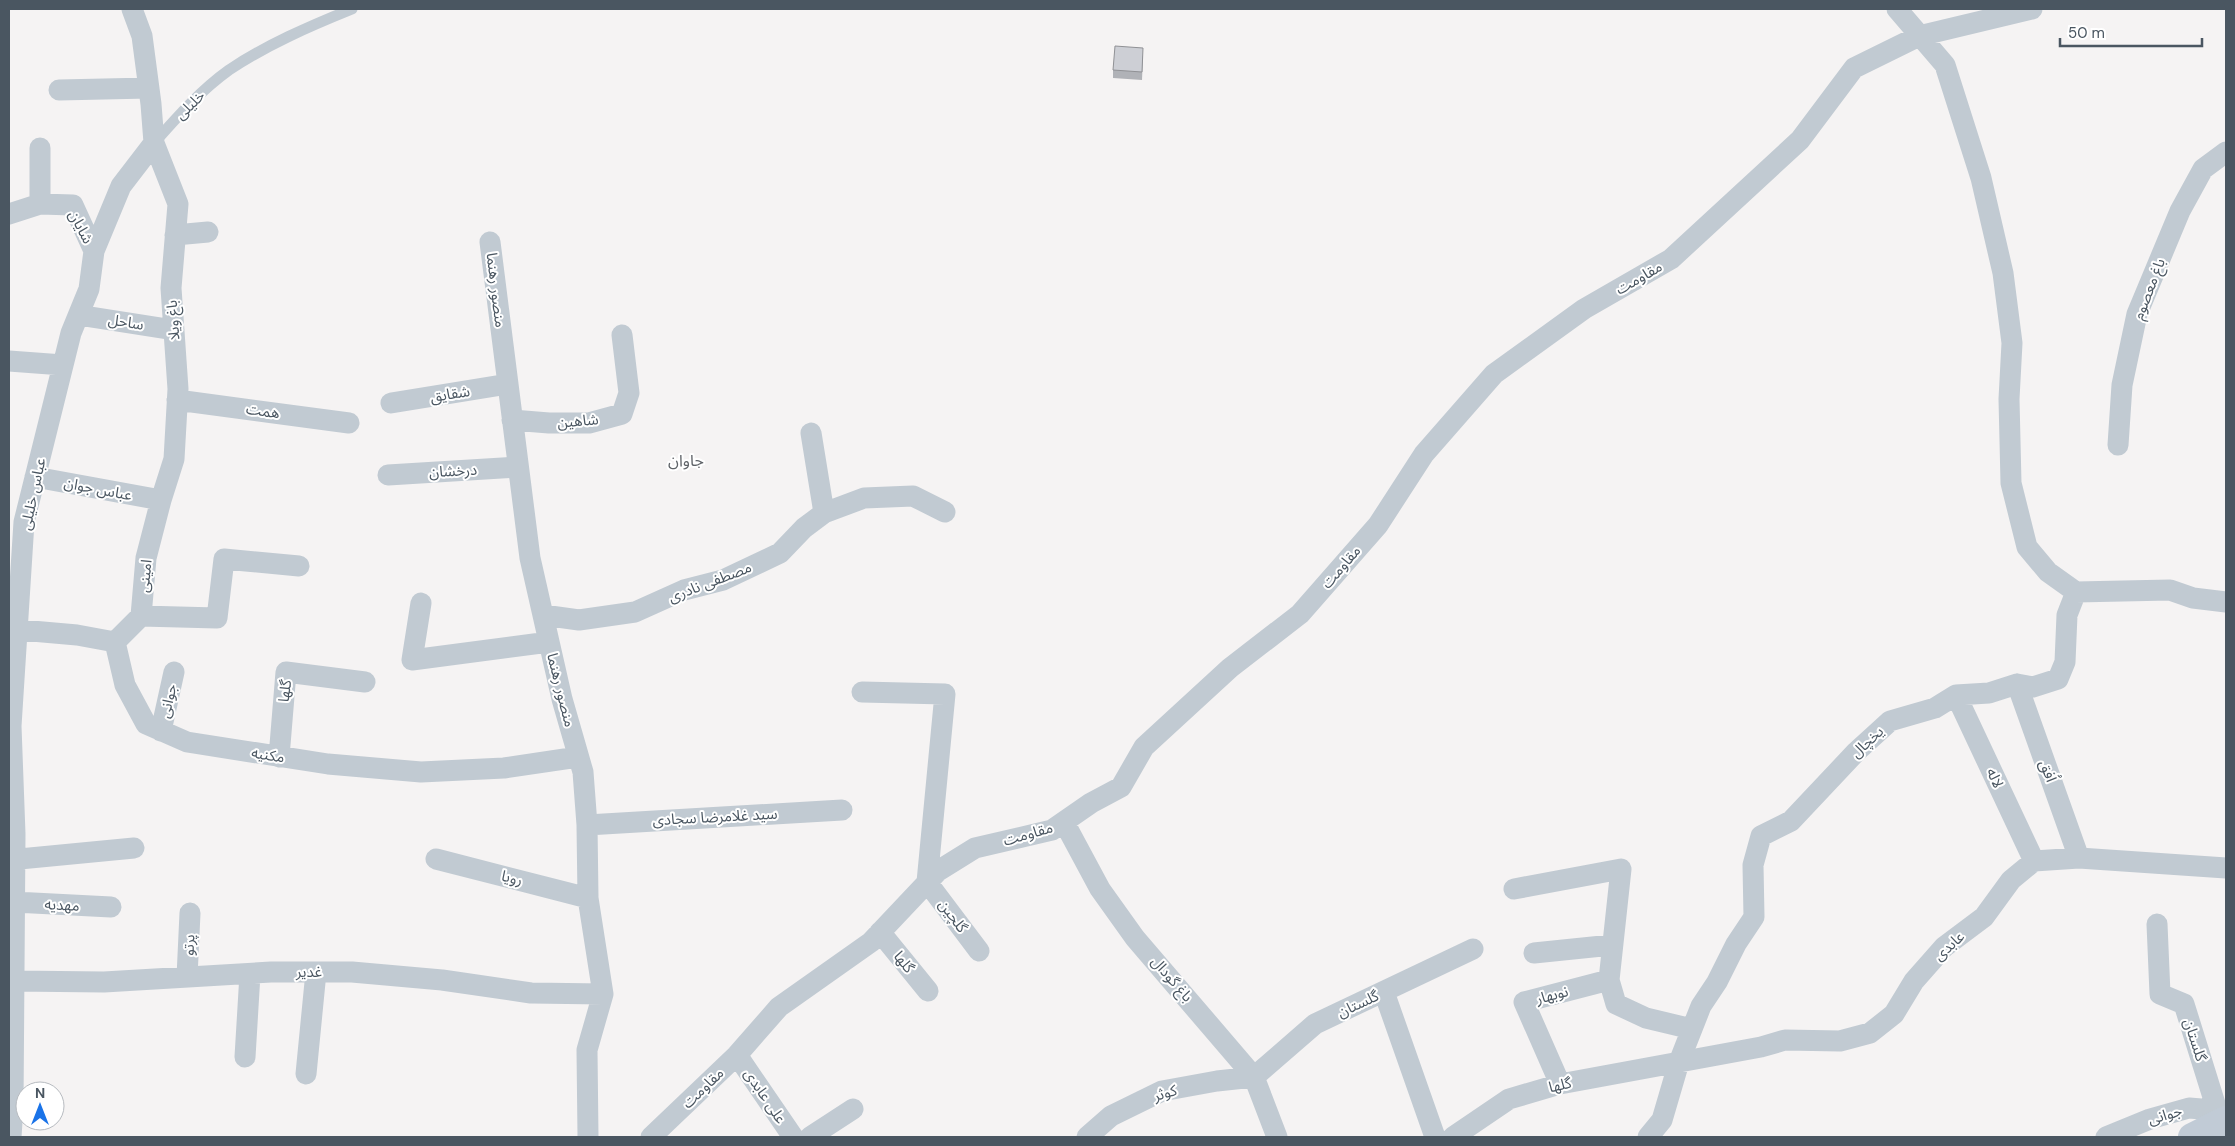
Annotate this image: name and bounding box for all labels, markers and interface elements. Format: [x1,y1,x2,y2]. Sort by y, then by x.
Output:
scale bar [2060,15,2202,47]
text: 50 m [2068,23,2105,43]
street label: خلیلی [171,86,209,124]
street label: شایان [64,207,98,247]
street label: منصور رهنما [481,251,511,329]
street label: باغ معصوم [2128,255,2172,323]
street label: مقاومت [1612,257,1666,299]
street label: باغ ویلا [162,299,186,341]
street label: ساحل [107,309,146,335]
street label: شقایق [429,381,472,407]
street label: همت [245,399,281,423]
street label: شاهین [557,409,600,433]
district label: جاوان [668,450,704,471]
street label: عباس خلیلی [16,455,51,532]
street label: درخشان [428,460,478,482]
street label: عباس جوان [62,473,134,505]
street label: مقاومت [1317,541,1365,593]
street label: مصطفی نادری [665,557,755,607]
street label: امینی [133,558,157,594]
street label: منصور رهنما [542,651,580,729]
street label: گلها [274,678,296,703]
street label: جوانی [154,682,182,720]
street label: یخچال [1846,722,1888,762]
street label: مکنیه [250,743,286,767]
street label: اُفق [2035,756,2063,785]
street label: لاله [1982,765,2008,791]
street label: سید غلامرضا سجادی [652,804,778,830]
street label: مقاومت [1001,817,1055,851]
street label: رویا [499,866,525,890]
street label: مهدیه [44,894,80,916]
street label: گلچین [934,895,973,937]
street label: عابدی [1929,926,1969,965]
street label: پرتو [179,934,199,956]
street label: گلها [889,947,919,978]
street label: باغ گودال [1145,952,1197,1007]
street label: غدیر [295,962,322,982]
street label: نوبهار [1533,981,1570,1009]
street label: گلستان [1334,985,1383,1022]
street label: گلستان [2179,1016,2212,1065]
street label: مقاومت [678,1063,728,1113]
street label: علی عابدی [739,1065,791,1128]
street label: گلها [1547,1073,1574,1097]
street label: کوثر [1150,1080,1180,1106]
north arrow [15,1081,65,1131]
text: N [35,1084,45,1102]
street label: جوانی [2146,1101,2185,1129]

